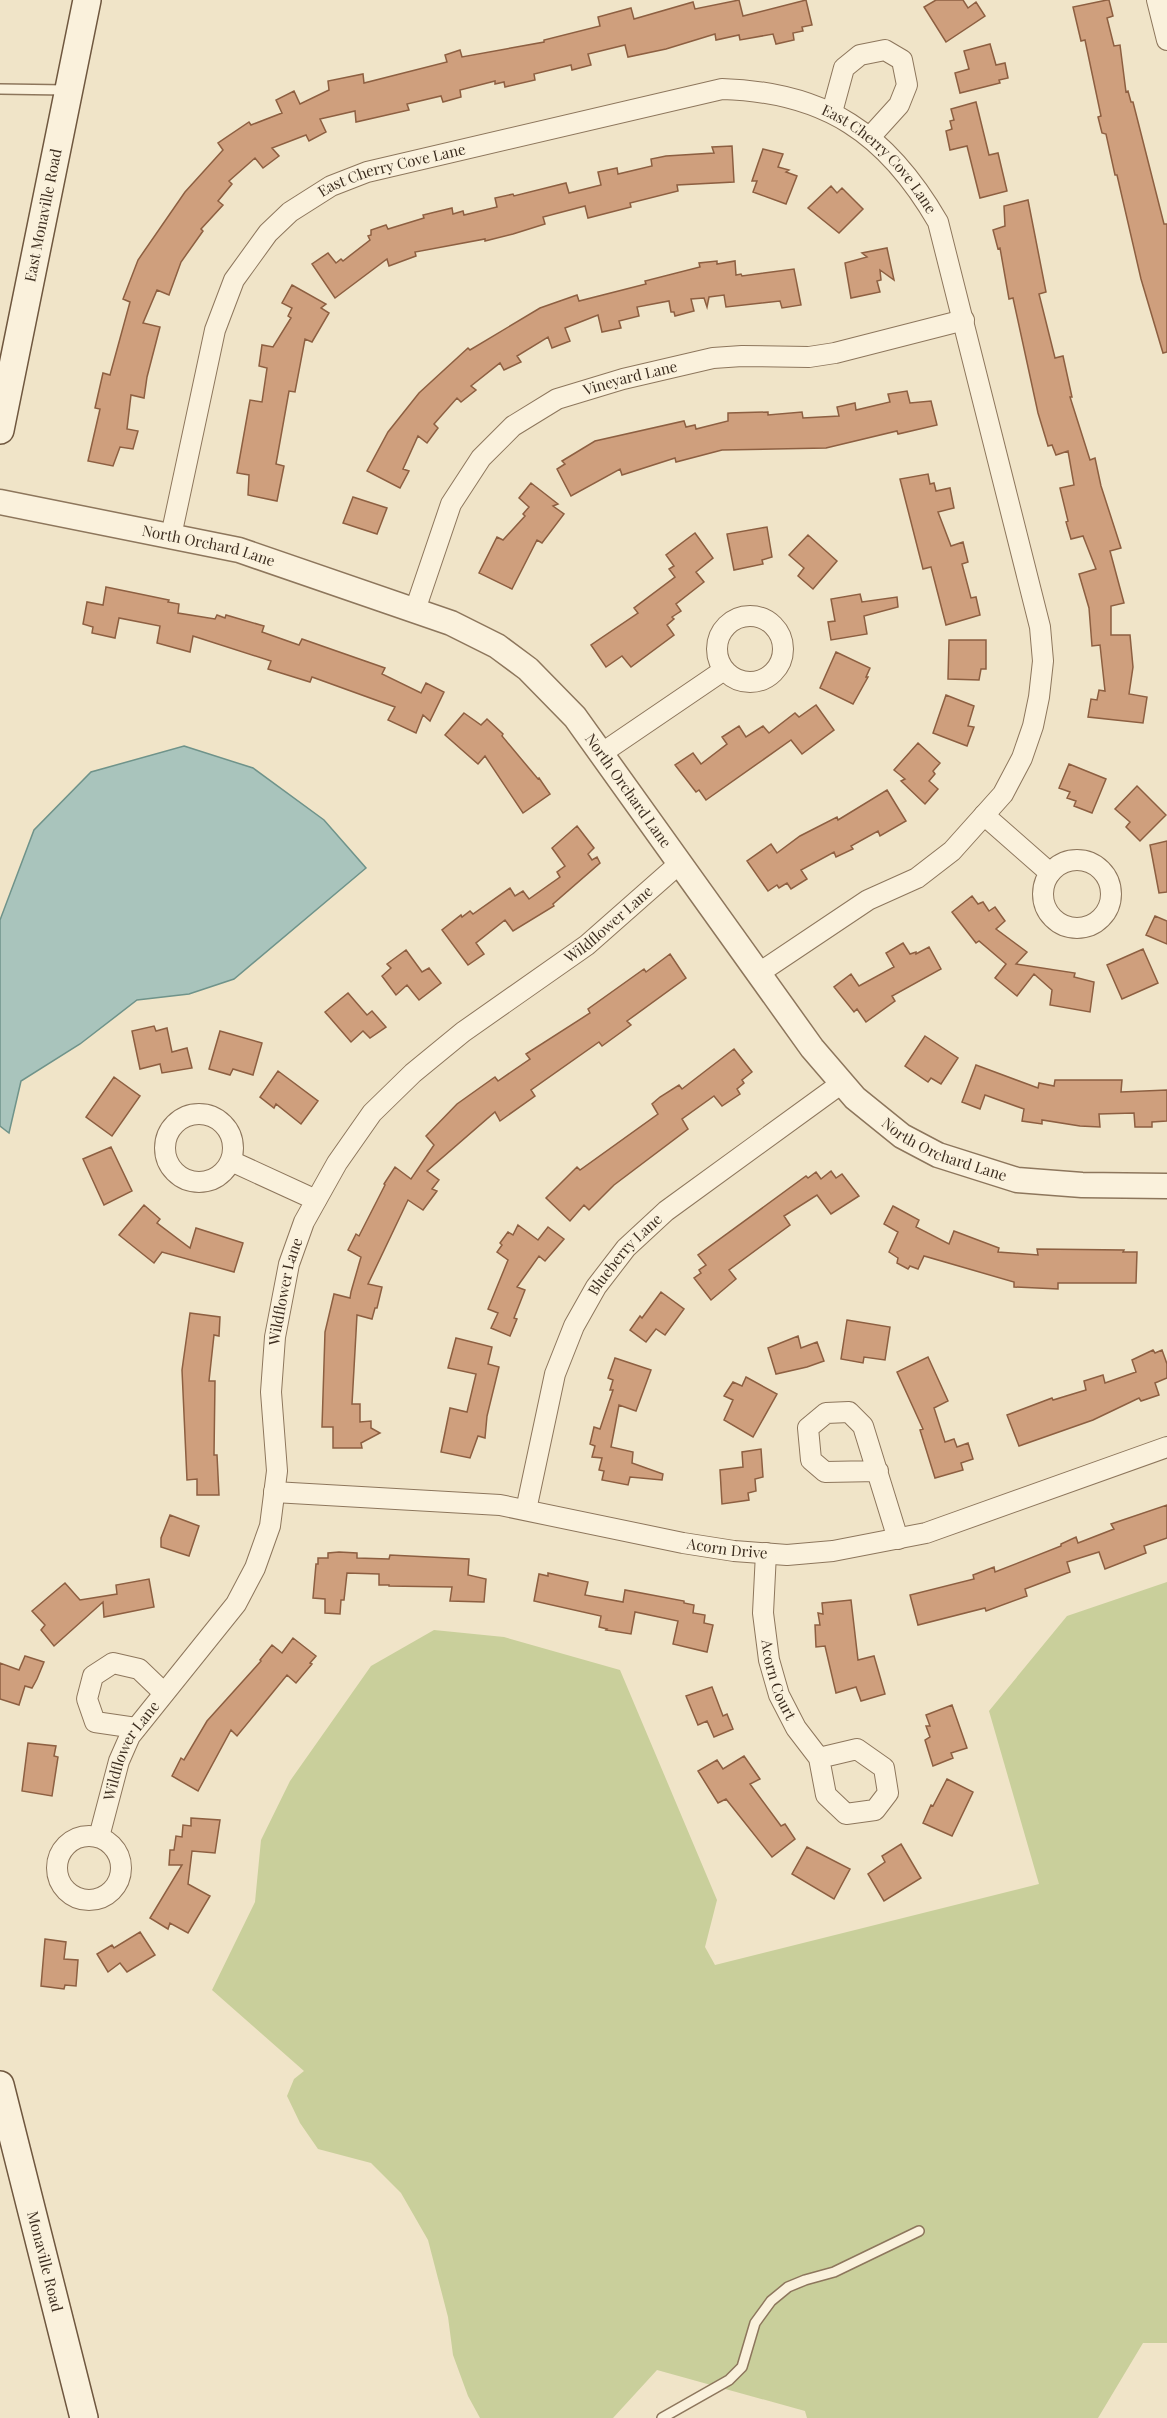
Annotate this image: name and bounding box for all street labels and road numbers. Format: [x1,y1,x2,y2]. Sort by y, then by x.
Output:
street label: East Cherry Cove Lane [819,99,942,217]
street label: East Cherry Cove Lane [314,138,467,201]
street label: East Monaville Road [19,147,66,283]
street label: Vineyard Lane [580,356,679,400]
street label: North Orchard Lane [140,520,278,571]
street label: North Orchard Lane [581,729,676,851]
street label: Wildflower Lane [559,881,656,967]
street label: North Orchard Lane [878,1113,1010,1185]
street label: Blueberry Lane [582,1209,666,1298]
street label: Wildflower Lane [263,1235,307,1347]
street label: Acorn Drive [685,1533,768,1563]
street label: Acorn Court [757,1637,801,1724]
street label: Wildflower Lane [98,1696,163,1803]
street label: Monaville Road [23,2209,68,2314]

